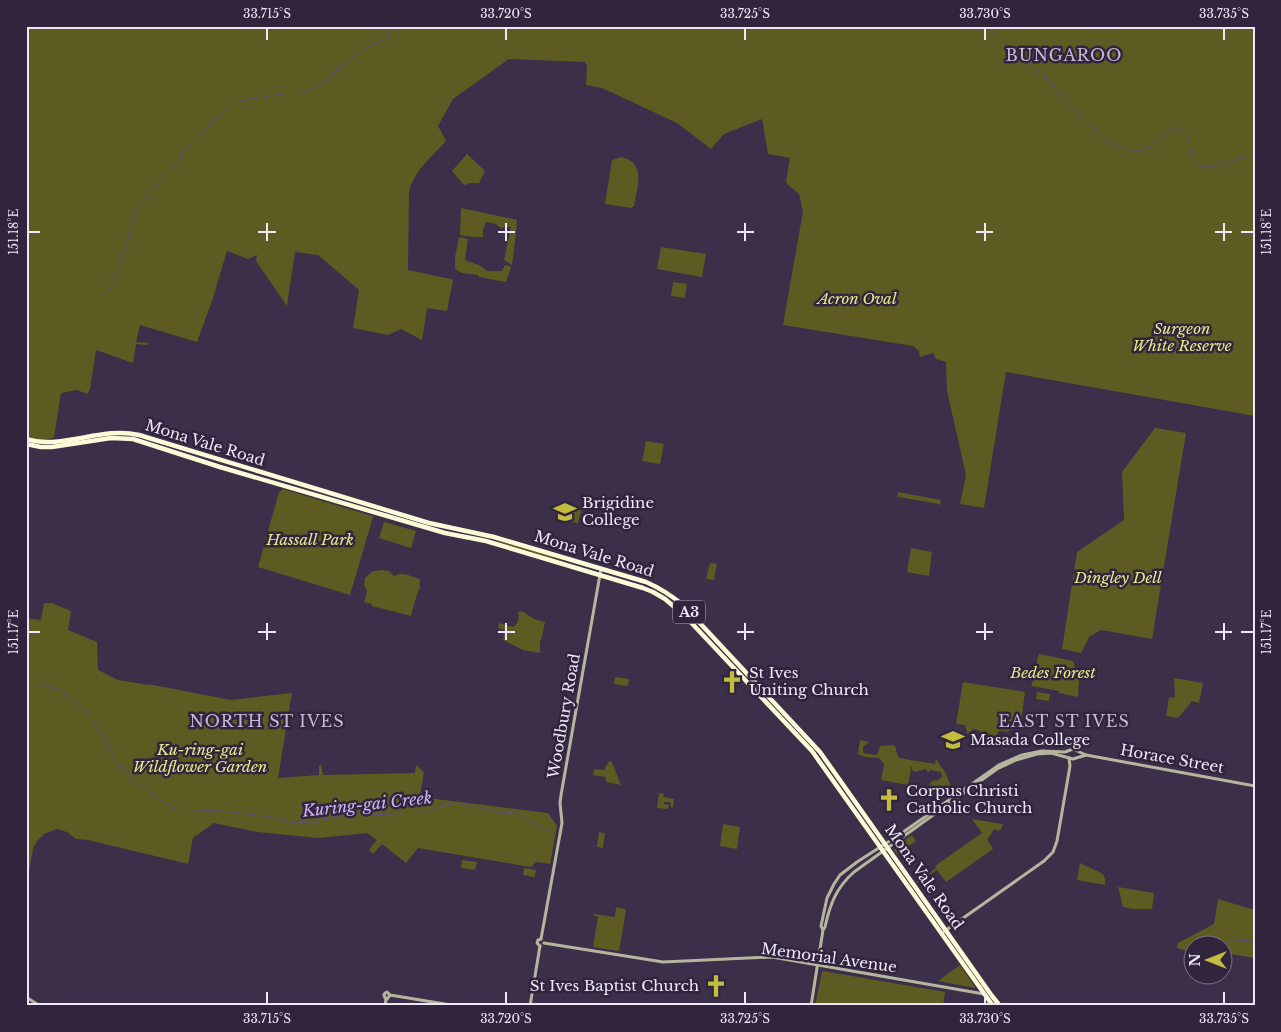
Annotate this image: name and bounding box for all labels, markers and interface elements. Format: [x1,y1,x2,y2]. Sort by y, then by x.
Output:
text: 33.715°S [243,6,291,21]
text: 33.720°S [480,6,532,21]
text: 33.725°S [720,6,770,21]
text: 33.730°S [959,6,1011,21]
text: 33.735°S [1199,6,1249,21]
district label: BUNGAROO [1006,45,1122,65]
text: 151.18°E [6,209,21,255]
text: 151.18°E [1259,209,1274,255]
park label: Acron Oval [815,289,897,308]
park label: Surgeon White Reserve [1132,319,1232,355]
street label: Mona Vale Road [143,415,267,470]
place label: Brigidine College [582,493,654,529]
school or university icon: Brigidine College [552,499,578,525]
street label: Mona Vale Road [532,526,656,581]
park label: Hassall Park [265,530,354,549]
park label: Dingley Dell [1073,568,1162,587]
road number: A3 [673,600,705,624]
text: 151.17°E [6,609,21,654]
text: 151.17°E [1259,609,1274,654]
street label: Woodbury Road [543,652,584,781]
place label: St Ives Uniting Church [749,663,869,699]
park label: Bedes Forest [1009,663,1096,682]
church icon: St Ives Uniting Church [719,669,745,695]
district label: NORTH ST IVES [190,711,344,731]
district label: EAST ST IVES [998,711,1130,731]
school or university icon: Masada College [940,727,966,753]
place label: Masada College [970,730,1090,749]
park label: Ku-ring-gai Wildflower Garden [133,740,267,776]
street label: Horace Street [1119,740,1226,777]
place label: Corpus Christi Catholic Church [906,781,1032,817]
water label: Kuring-gai Creek [300,787,433,821]
church icon: Corpus Christi Catholic Church [876,787,902,813]
street label: Mona Vale Road [881,820,968,933]
north arrow [1184,934,1234,984]
street label: Memorial Avenue [760,939,898,976]
text: N [1186,953,1204,967]
church icon: St Ives Baptist Church [703,973,729,999]
place label: St Ives Baptist Church [530,976,699,995]
text: 33.715°S [243,1011,291,1026]
text: 33.720°S [480,1011,532,1026]
text: 33.725°S [720,1011,770,1026]
text: 33.730°S [959,1011,1011,1026]
text: 33.735°S [1199,1011,1249,1026]

